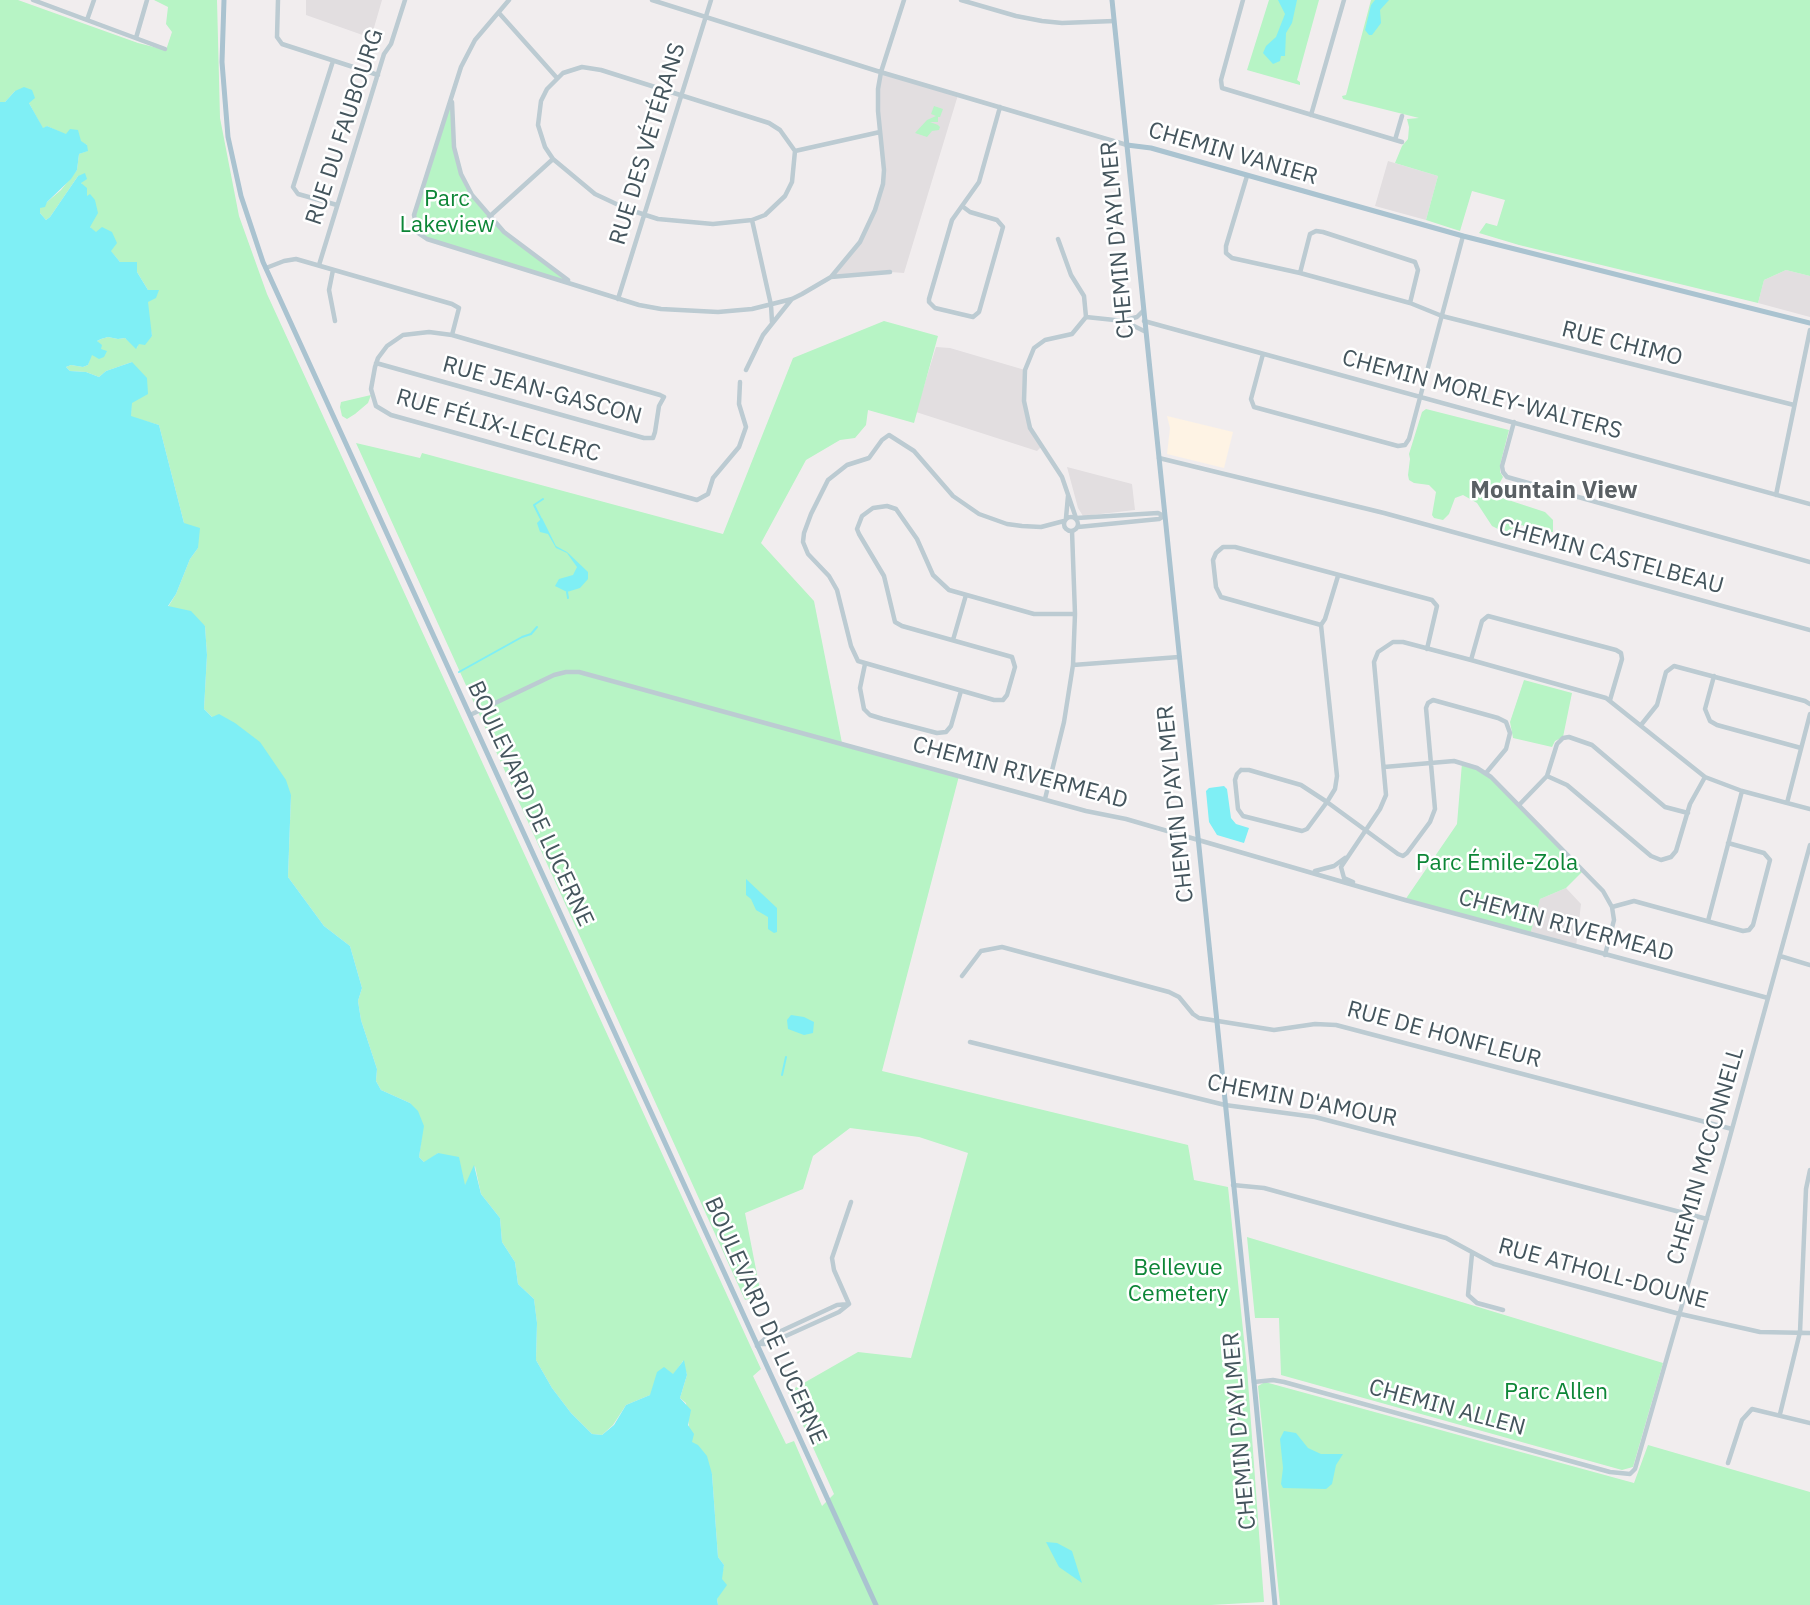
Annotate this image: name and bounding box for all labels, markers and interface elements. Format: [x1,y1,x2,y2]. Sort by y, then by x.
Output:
street label: RUE DU FAUBOURG [300,25,390,229]
street label: RUE DES VÉTÉRANS [604,40,692,248]
street label: CHEMIN VANIER [1145,117,1321,191]
street label: CHEMIN D'AYLMER [1096,140,1140,340]
park label: Parc Lakeview [399,185,495,239]
street label: RUE CHIMO [1559,316,1685,372]
street label: CHEMIN MORLEY-WALTERS [1339,344,1625,446]
street label: RUE JEAN-GASCON [439,351,645,431]
street label: RUE FÉLIX-LECLERC [393,384,603,468]
district label: Mountain View [1470,477,1638,505]
street label: CHEMIN CASTELBEAU [1495,514,1727,600]
street label: BOULEVARD DE LUCERNE [461,677,599,931]
street label: CHEMIN D'AYLMER [1152,704,1200,904]
street label: CHEMIN RIVERMEAD [909,731,1131,815]
park label: Parc Émile-Zola [1416,849,1578,877]
street label: CHEMIN RIVERMEAD [1455,884,1677,968]
street label: RUE DE HONFLEUR [1344,996,1544,1074]
street label: CHEMIN MCCONNELL [1662,1044,1750,1268]
street label: CHEMIN D'AMOUR [1205,1069,1399,1133]
street label: BOULEVARD DE LUCERNE [698,1193,832,1449]
street label: RUE ATHOLL-DOUNE [1495,1233,1711,1315]
park label: Bellevue Cemetery [1128,1254,1228,1308]
street label: CHEMIN D'AYLMER [1218,1331,1262,1531]
street label: CHEMIN ALLEN [1366,1374,1528,1442]
park label: Parc Allen [1504,1378,1608,1406]

